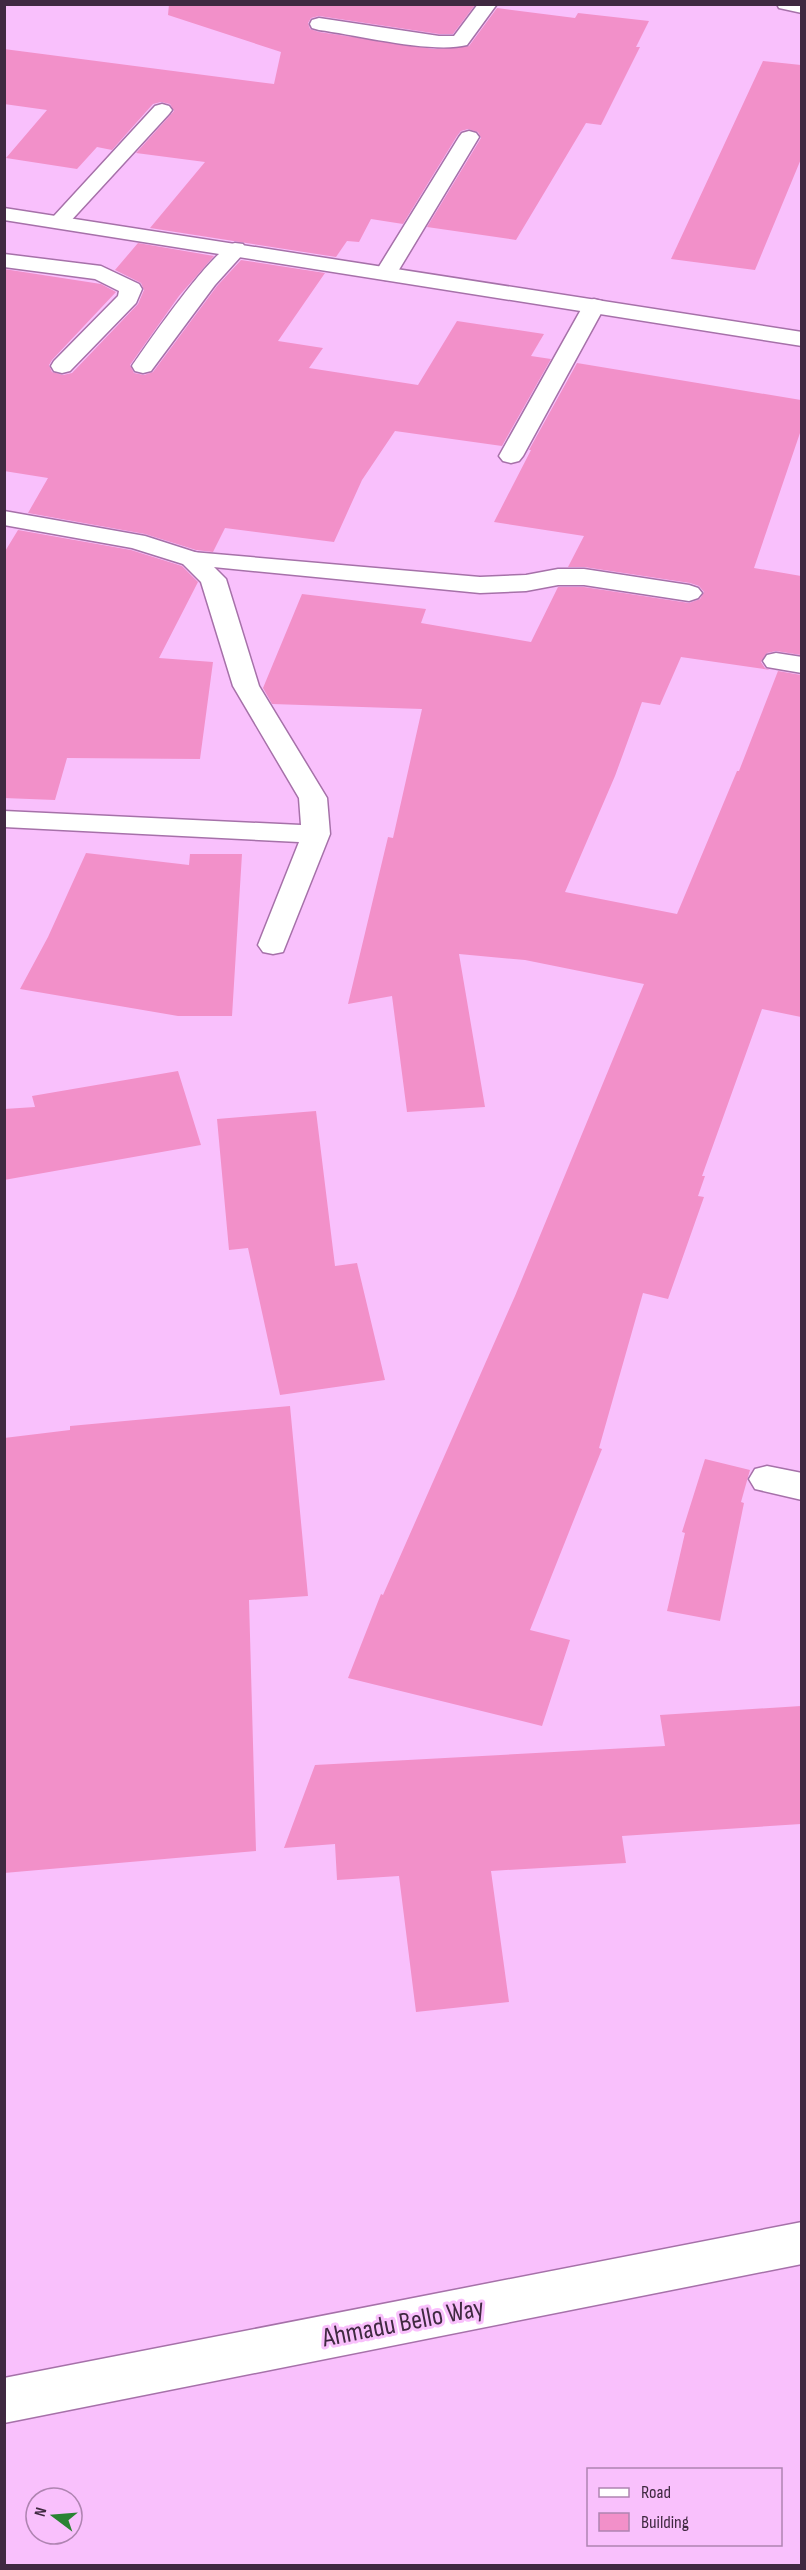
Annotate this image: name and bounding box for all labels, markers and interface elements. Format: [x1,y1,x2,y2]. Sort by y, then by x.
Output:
street label: Ahmadu Bello Way [319,2292,487,2355]
legend [587,2468,782,2546]
text: Road [641,2482,671,2503]
north arrow [24,2486,84,2546]
text: N [31,2506,51,2519]
text: Building [641,2512,689,2533]

